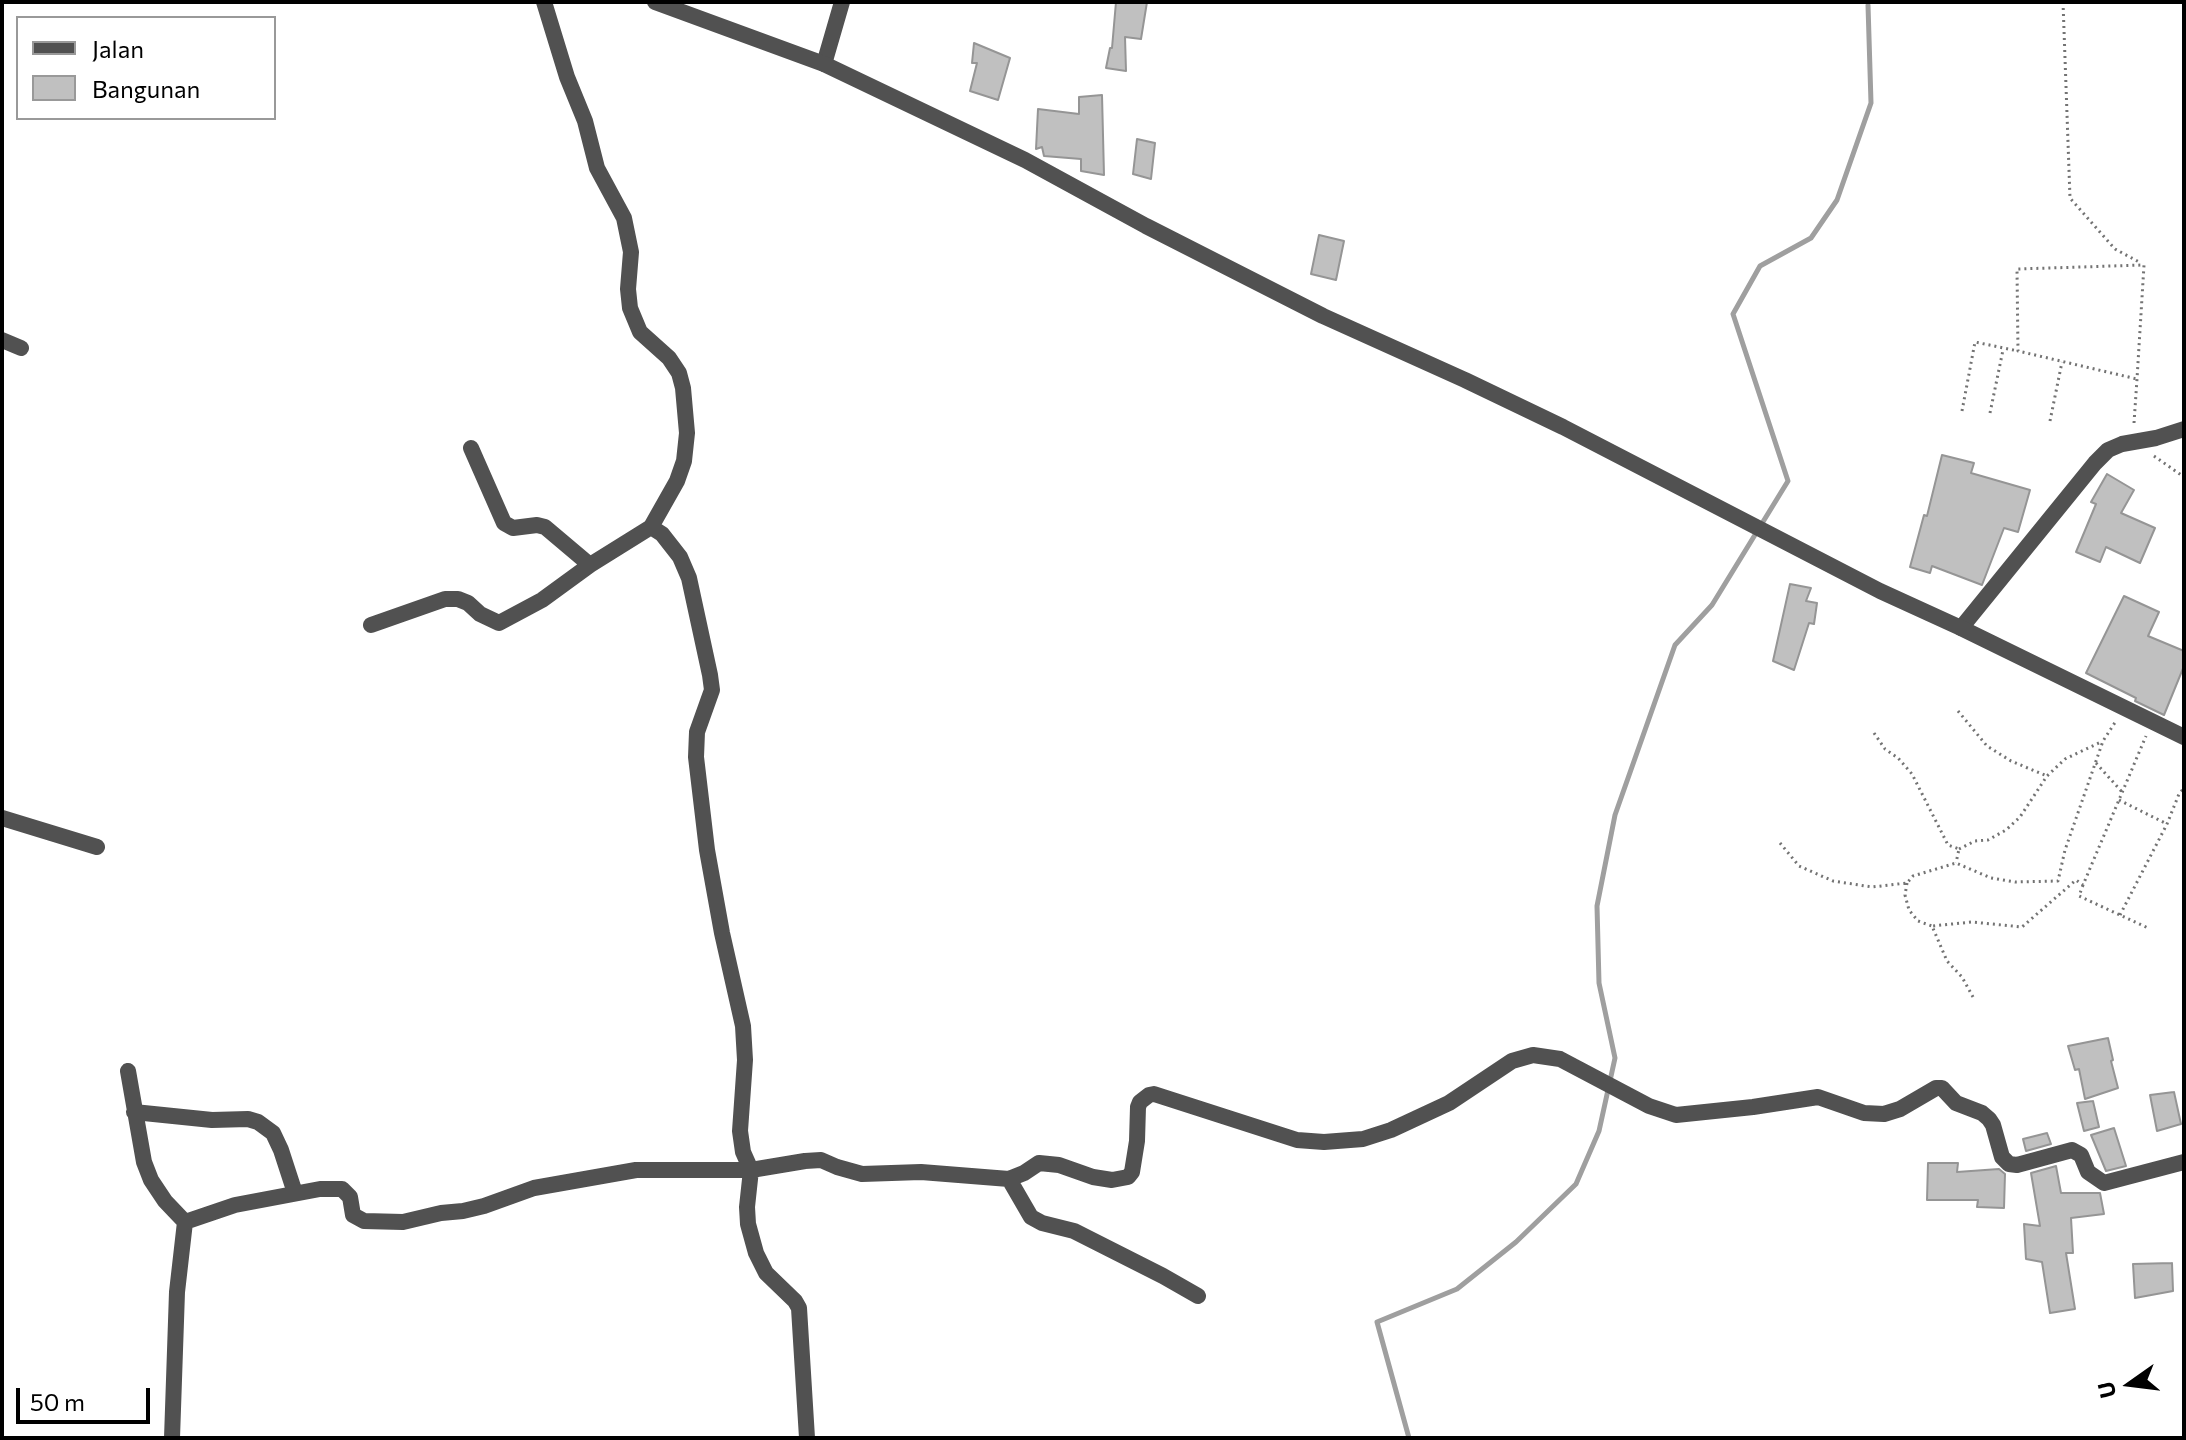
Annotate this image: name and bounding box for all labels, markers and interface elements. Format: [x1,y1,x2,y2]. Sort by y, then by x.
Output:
legend [16,16,276,120]
text: Jalan [92,34,144,63]
text: Bangunan [92,74,200,103]
north arrow [2090,1344,2170,1424]
scale bar [20,1372,154,1422]
text: U [2091,1379,2121,1401]
text: 50 m [30,1387,85,1416]

